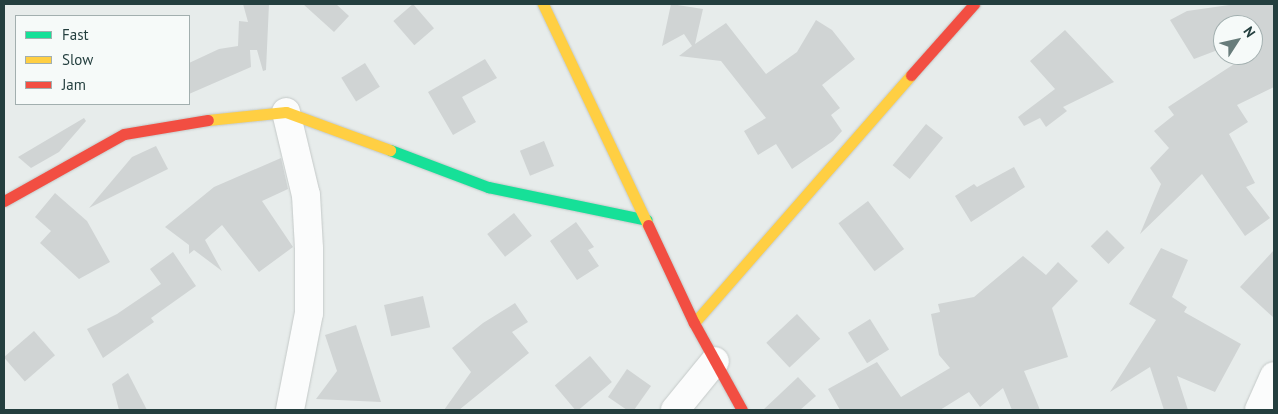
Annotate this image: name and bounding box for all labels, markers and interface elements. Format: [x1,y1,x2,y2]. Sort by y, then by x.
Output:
legend [15,15,190,105]
north arrow [1213,15,1263,65]
text: N [1239,23,1259,41]
text: Fast [62,25,89,44]
text: Slow [62,50,93,69]
text: Jam [62,75,86,94]

